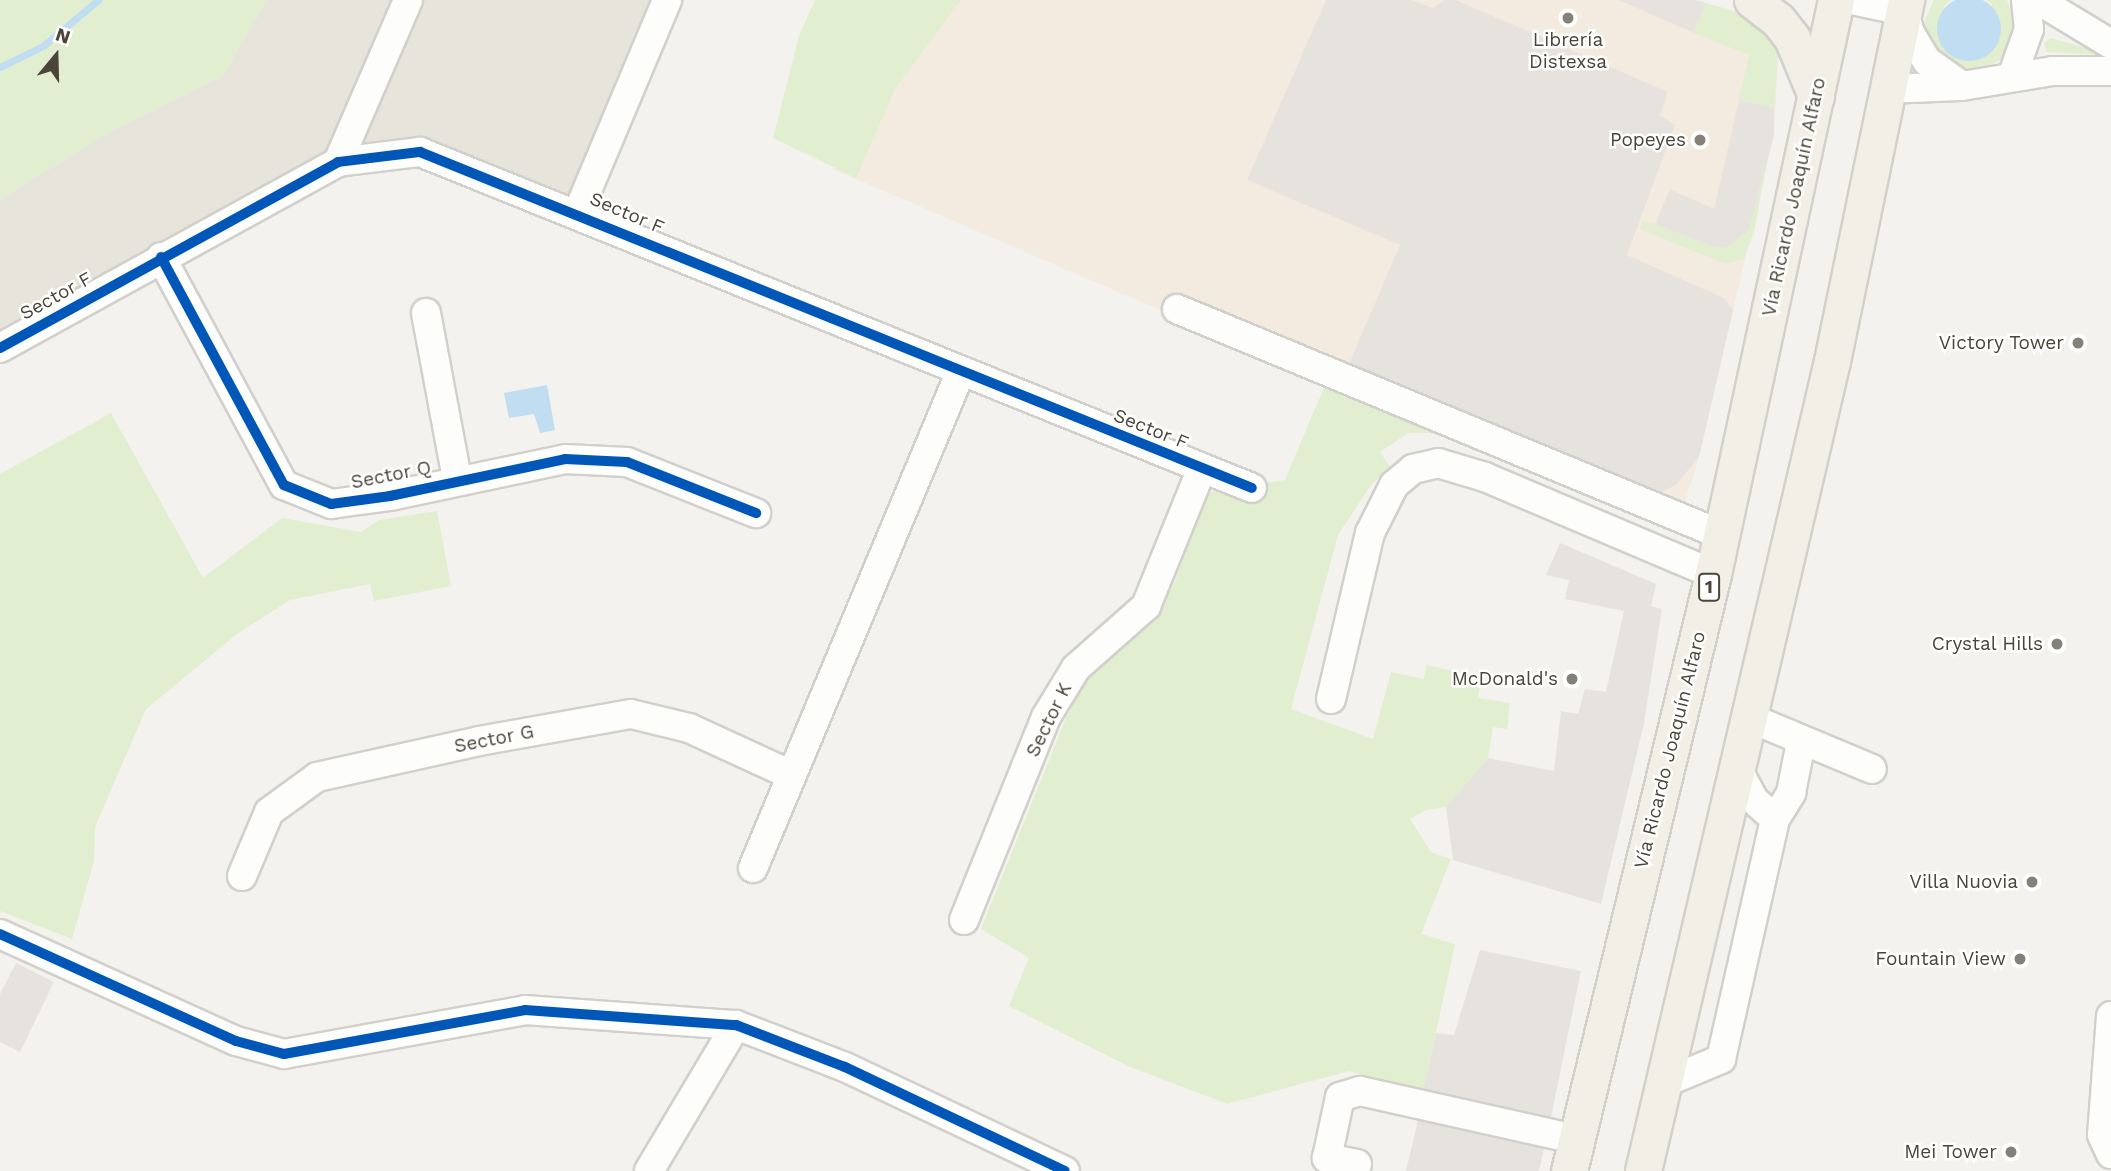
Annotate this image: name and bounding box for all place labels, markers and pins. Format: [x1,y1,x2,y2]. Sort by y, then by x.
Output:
marker: Librería Distexsa [1560,10,1576,26]
place label: Librería Distexsa [1529,29,1607,73]
place label: Popeyes [1610,129,1686,151]
marker: Popeyes [1692,132,1708,148]
place label: Victory Tower [1938,332,2064,354]
marker: Victory Tower [2070,335,2086,351]
place label: Crystal Hills [1931,633,2043,655]
marker: Crystal Hills [2049,636,2065,652]
place label: McDonald's [1452,668,1558,690]
marker: McDonald's [1564,671,1580,687]
place label: Villa Nuovia [1909,871,2018,893]
marker: Villa Nuovia [2024,874,2040,890]
place label: Fountain View [1875,948,2006,970]
marker: Fountain View [2012,951,2028,967]
place label: Mei Tower [1904,1141,1997,1163]
marker: Mei Tower [2003,1144,2019,1160]

